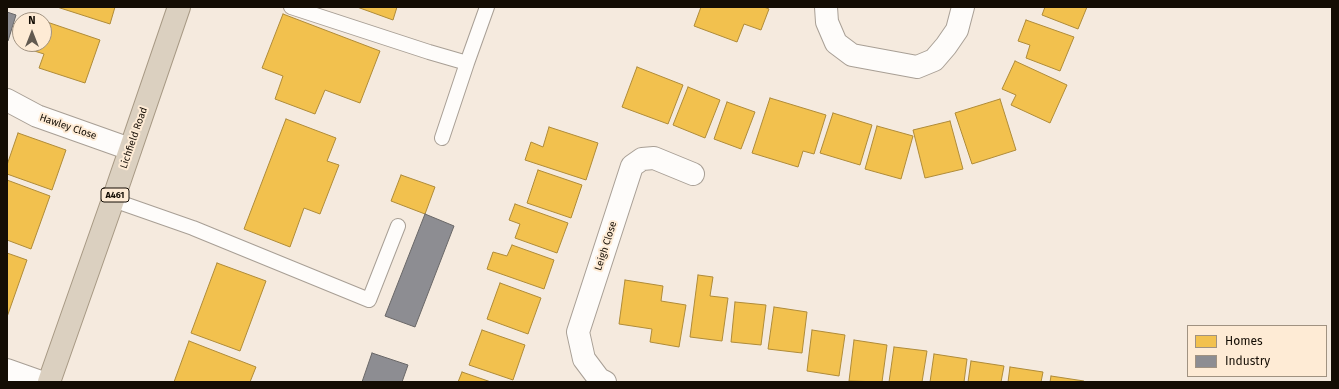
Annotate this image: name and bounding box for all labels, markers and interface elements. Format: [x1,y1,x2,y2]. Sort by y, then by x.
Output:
north arrow [12,12,52,52]
text: N [28,14,36,27]
street label: Lichfield Road [118,106,150,170]
street label: Hawley Close [38,112,98,142]
road number: A461 [101,188,129,202]
street label: Leigh Close [592,220,620,272]
legend [1187,325,1327,377]
text: Homes [1225,334,1263,348]
text: Industry [1225,354,1270,368]

